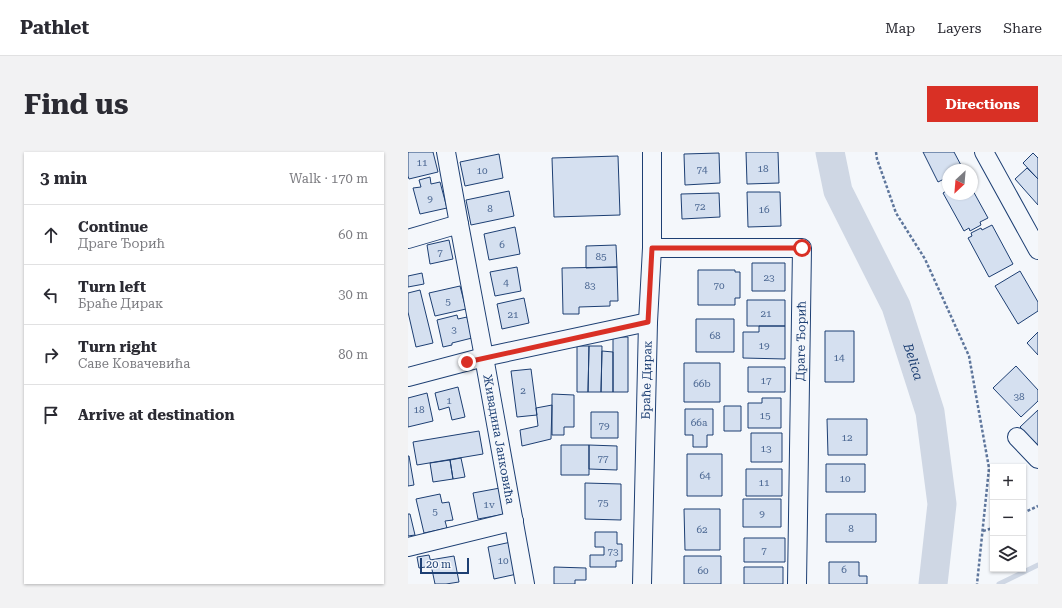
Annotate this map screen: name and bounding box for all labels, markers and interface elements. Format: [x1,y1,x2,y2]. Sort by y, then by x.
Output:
text: Pathlet [20,16,89,39]
text: Map [885,20,915,36]
text: Layers [937,20,981,36]
text: Share [1003,20,1042,36]
button: Directions [927,86,1038,122]
text: Find us [24,88,128,121]
house number: 11 [416,157,428,168]
house number: 18 [757,163,769,174]
house number: 74 [696,164,708,175]
north arrow [942,164,978,200]
house number: 10 [476,165,488,176]
text: 3 min [40,168,87,188]
text: Walk · 170 m [289,171,368,186]
house number: 9 [427,193,433,204]
house number: 72 [694,201,706,212]
house number: 8 [487,203,493,214]
house number: 16 [758,204,770,215]
text: Continue [78,218,148,236]
icon: ahead [40,224,62,246]
text: 60 m [338,227,368,242]
text: Драге Ђорић [78,236,165,251]
house number: 6 [499,239,505,250]
route start [793,239,811,257]
house number: 7 [437,247,443,258]
house number: 85 [595,251,607,262]
house number: 23 [763,272,775,283]
house number: 4 [503,277,509,288]
text: Turn left [78,278,146,296]
house number: 83 [584,280,596,291]
house number: 70 [713,280,725,291]
icon: left [40,284,62,306]
text: 30 m [338,287,368,302]
text: Браће Дирак [78,296,163,311]
house number: 5 [445,296,451,307]
street label: Драге Ђорић [793,300,809,381]
house number: 21 [760,308,772,319]
house number: 21 [507,309,519,320]
house number: 3 [451,324,457,335]
house number: 68 [709,330,721,341]
text: Turn right [78,338,157,356]
street label: Браће Дирак [639,340,655,420]
house number: 19 [758,340,770,351]
water label: Belica [901,340,927,382]
icon: right [40,344,62,366]
text: 80 m [338,347,368,362]
house number: 14 [833,352,845,363]
route end [458,353,476,371]
text: Саве Ковачевића [78,356,190,371]
street label: Живадина Јанковића [480,373,518,506]
house number: 17 [760,375,772,386]
house number: 66b [693,378,711,389]
house number: 2 [520,385,526,396]
house number: 38 [1013,391,1025,402]
house number: 1 [446,395,452,406]
icon: arrive [40,404,62,426]
house number: 18 [413,404,425,415]
text: Arrive at destination [78,406,234,424]
house number: 15 [759,410,771,421]
house number: 66a [691,417,708,428]
house number: 79 [598,420,610,431]
house number: 12 [841,432,853,443]
house number: 13 [760,443,772,454]
house number: 77 [597,453,609,464]
map controls [990,464,1026,572]
button: + [990,464,1026,500]
house number: 64 [699,470,711,481]
house number: 10 [839,473,851,484]
house number: 11 [758,477,770,488]
house number: 75 [597,497,609,508]
house number: 1v [483,499,495,510]
button: − [990,500,1026,536]
house number: 5 [432,506,438,517]
house number: 9 [759,508,765,519]
house number: 8 [848,523,854,534]
house number: 62 [696,524,708,535]
button: layers [990,536,1026,572]
house number: 7 [761,545,767,556]
house number: 73 [607,546,619,557]
house number: 10 [497,555,509,566]
scale bar [420,556,469,575]
text: 20 m [426,558,451,571]
house number: 6 [841,564,847,575]
house number: 60 [697,565,709,576]

